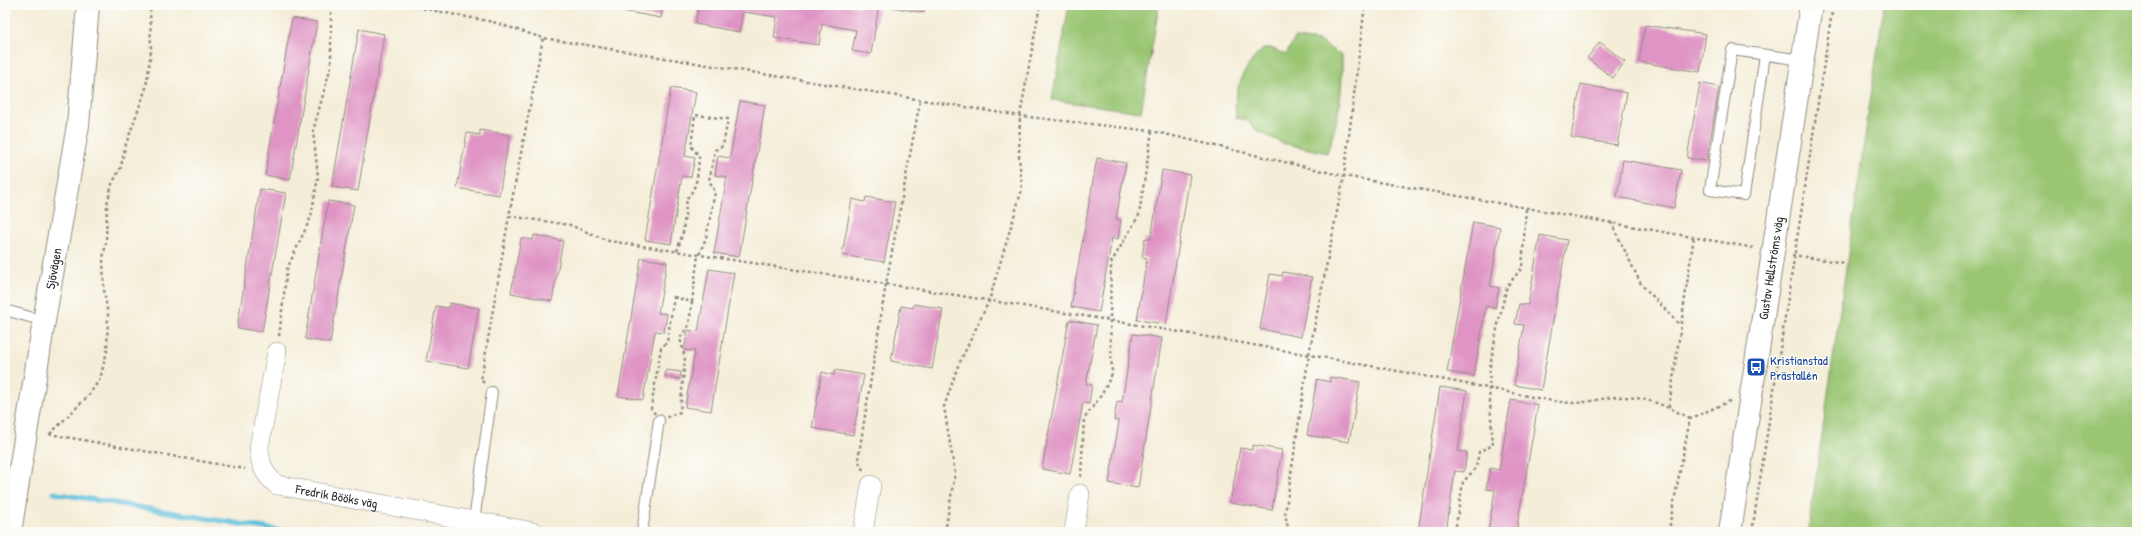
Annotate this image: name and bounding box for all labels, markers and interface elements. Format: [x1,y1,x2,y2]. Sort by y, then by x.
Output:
street label: Gustav Hellströms väg [1754,215,1787,321]
street label: Sjövägen [41,246,66,290]
place label: Kristianstad Prästallén [1770,351,1828,384]
bus stop icon: Kristianstad Prästallén [1745,356,1767,378]
street label: Fredrik Bööks väg [293,479,379,512]

